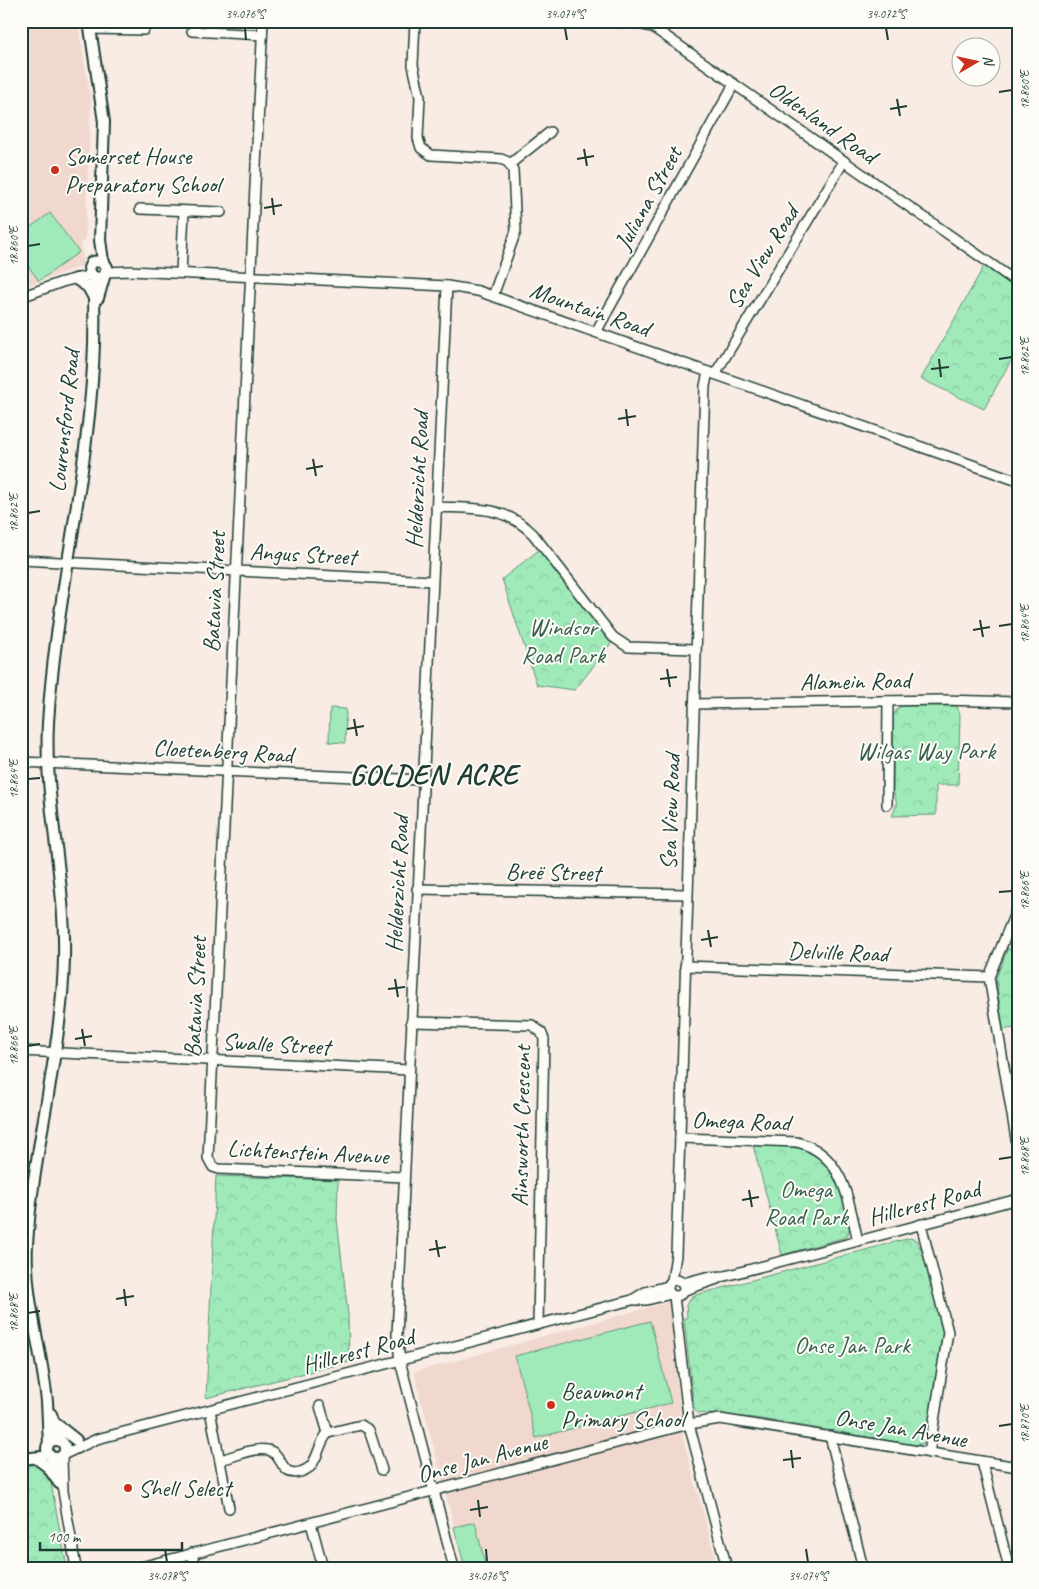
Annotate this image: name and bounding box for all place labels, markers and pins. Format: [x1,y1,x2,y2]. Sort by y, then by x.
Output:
place label: Somerset House Preparatory School [65,141,224,199]
marker: Somerset House Preparatory School [49,164,61,176]
place label: Beaumont Primary School [561,1376,688,1434]
marker: Beaumont Primary School [545,1399,557,1411]
place label: Shell Select [138,1473,234,1503]
marker: Shell Select [122,1482,134,1494]

